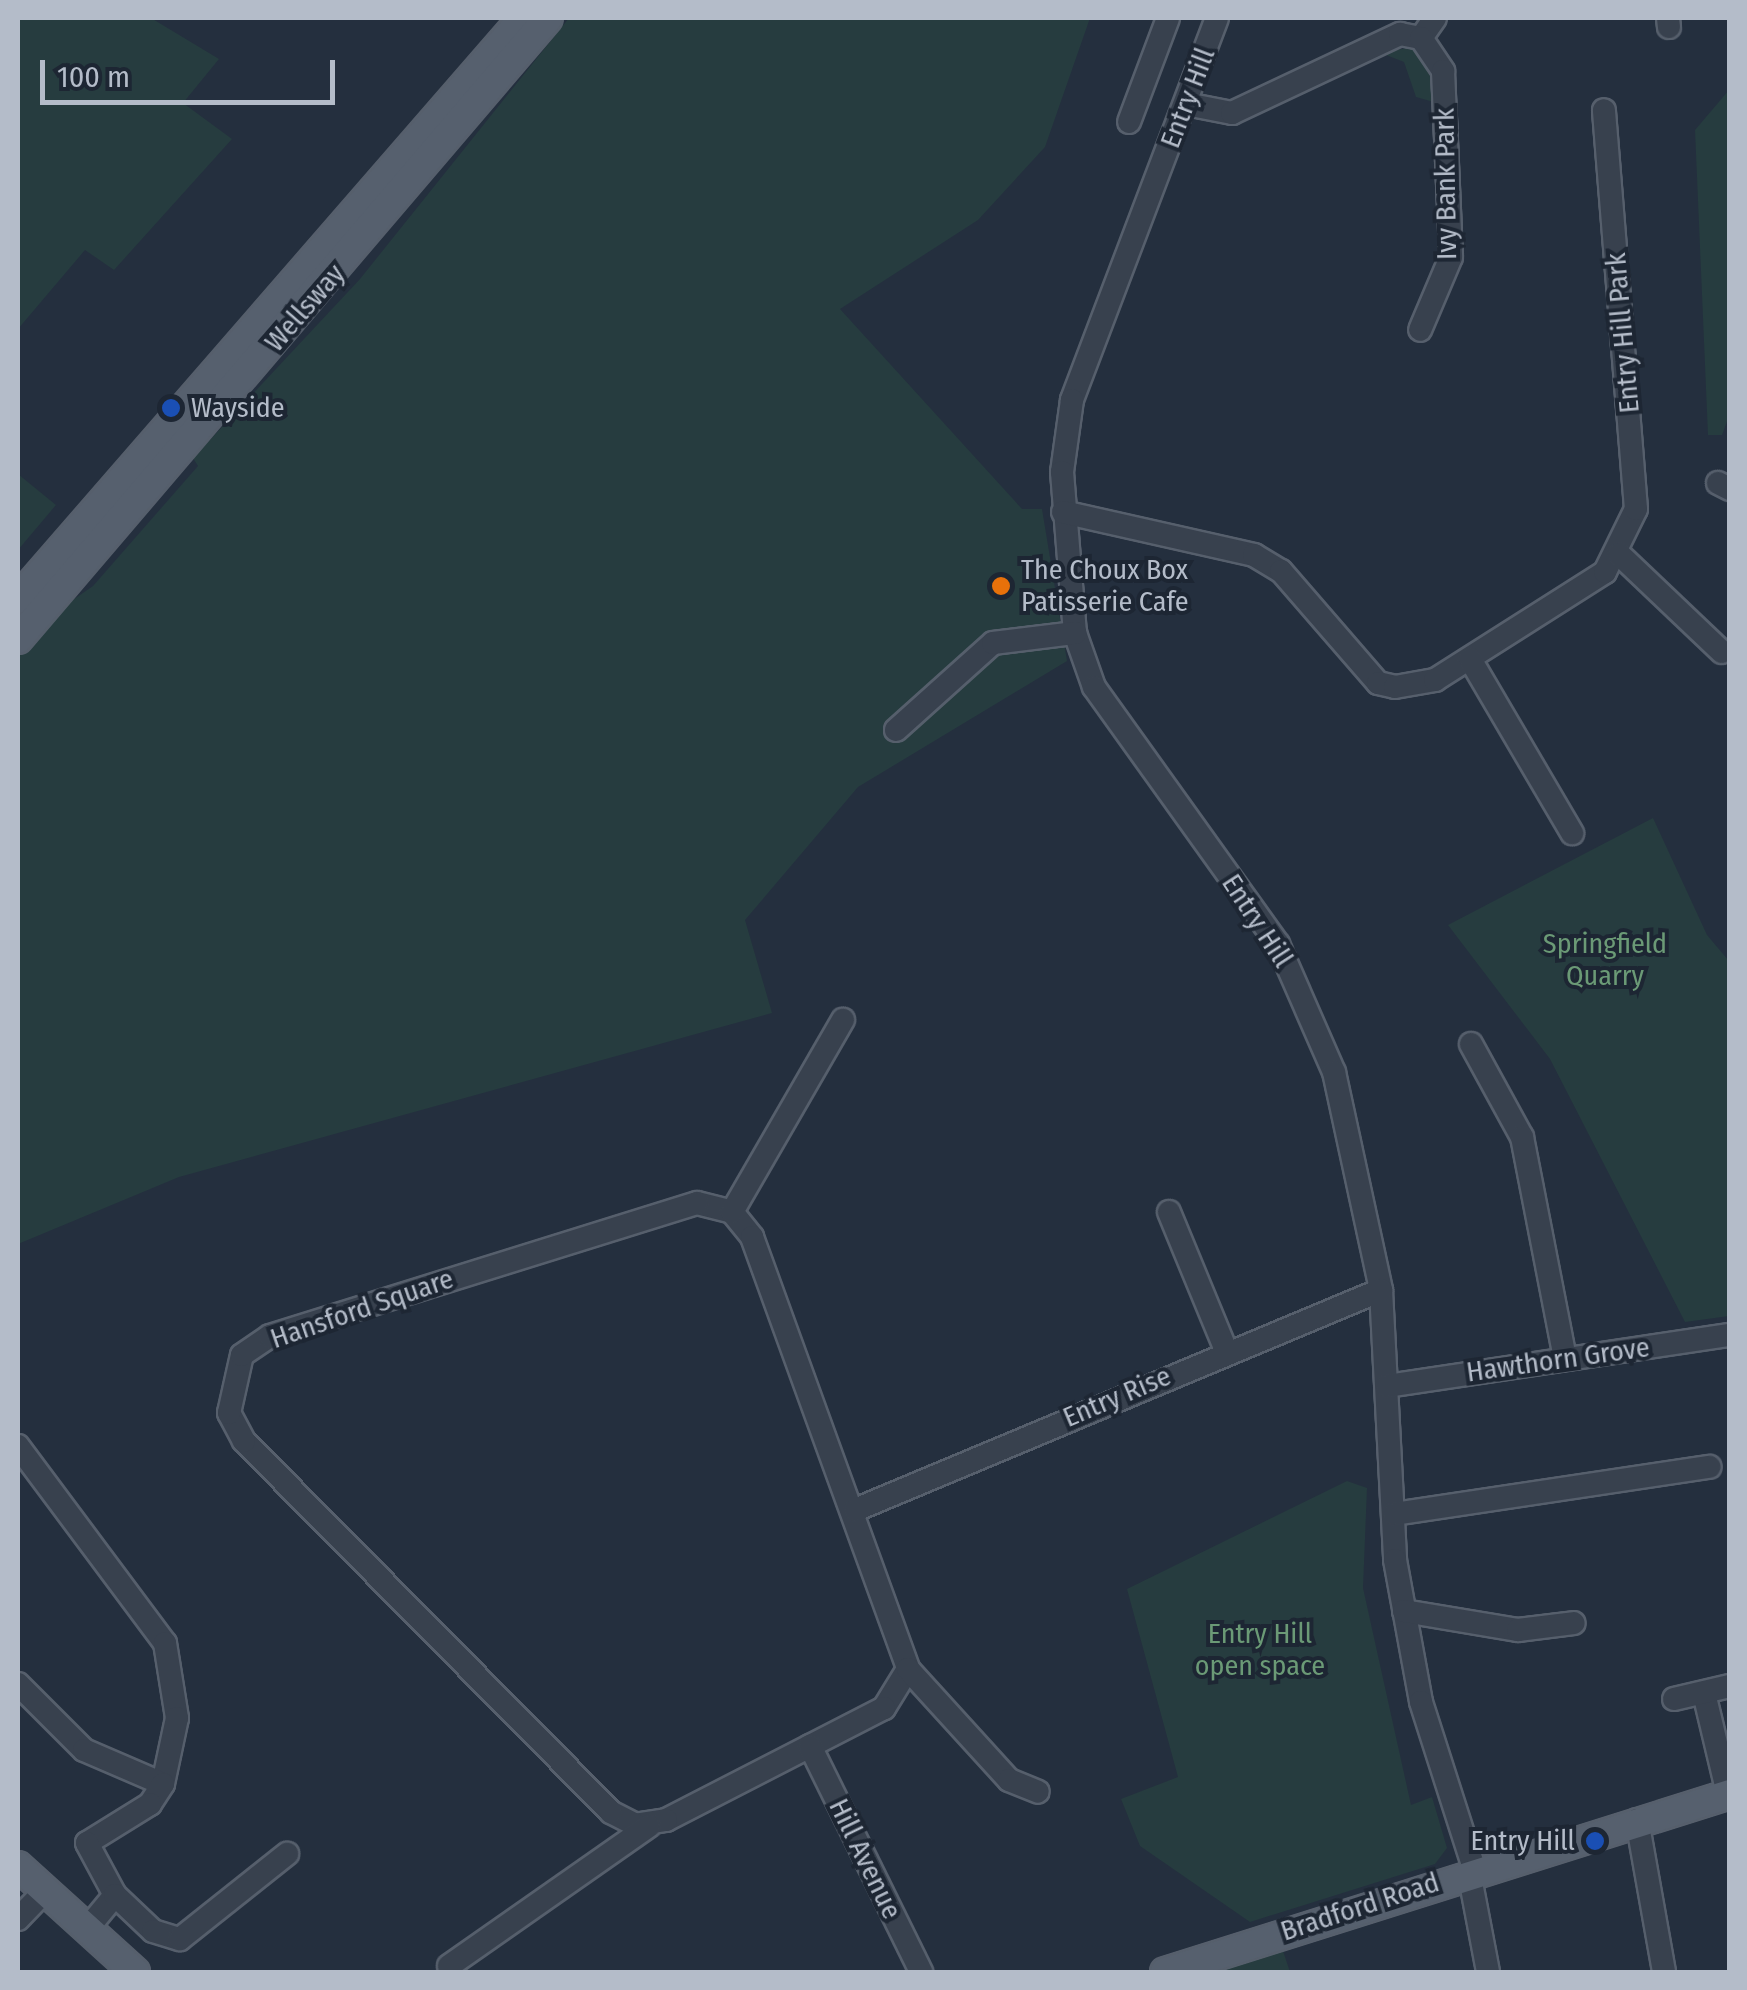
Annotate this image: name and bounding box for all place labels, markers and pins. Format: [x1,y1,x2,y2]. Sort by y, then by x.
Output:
place label: Wayside [191,391,285,425]
marker: Wayside [160,397,182,419]
place label: The Choux Box Patisserie Cafe [1021,553,1189,619]
marker: The Choux Box Patisserie Cafe [990,575,1012,597]
place label: Entry Hill [1471,1824,1575,1858]
marker: Entry Hill [1584,1830,1606,1852]

